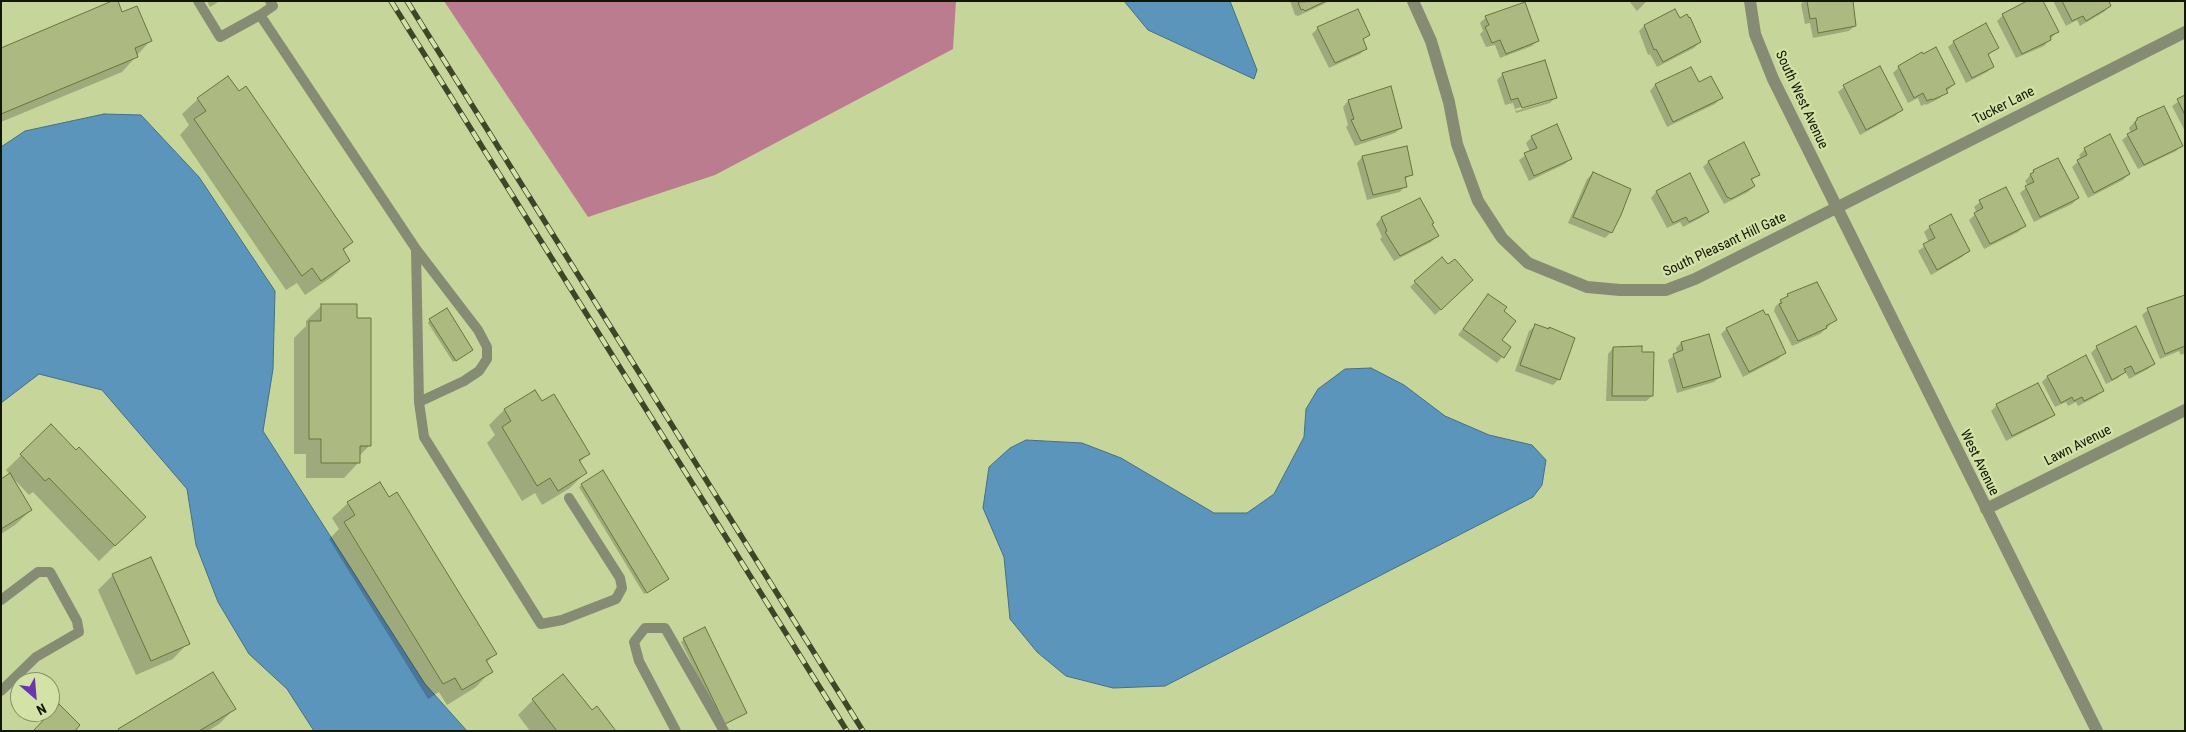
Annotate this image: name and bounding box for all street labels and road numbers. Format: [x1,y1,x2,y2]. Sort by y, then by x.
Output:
street label: South West Avenue [1771,48,1831,152]
street label: Tucker Lane [1970,83,2038,129]
street label: South Pleasant Hill Gate [1661,209,1789,281]
street label: Lawn Avenue [2042,422,2114,470]
street label: West Avenue [1956,427,2002,499]

